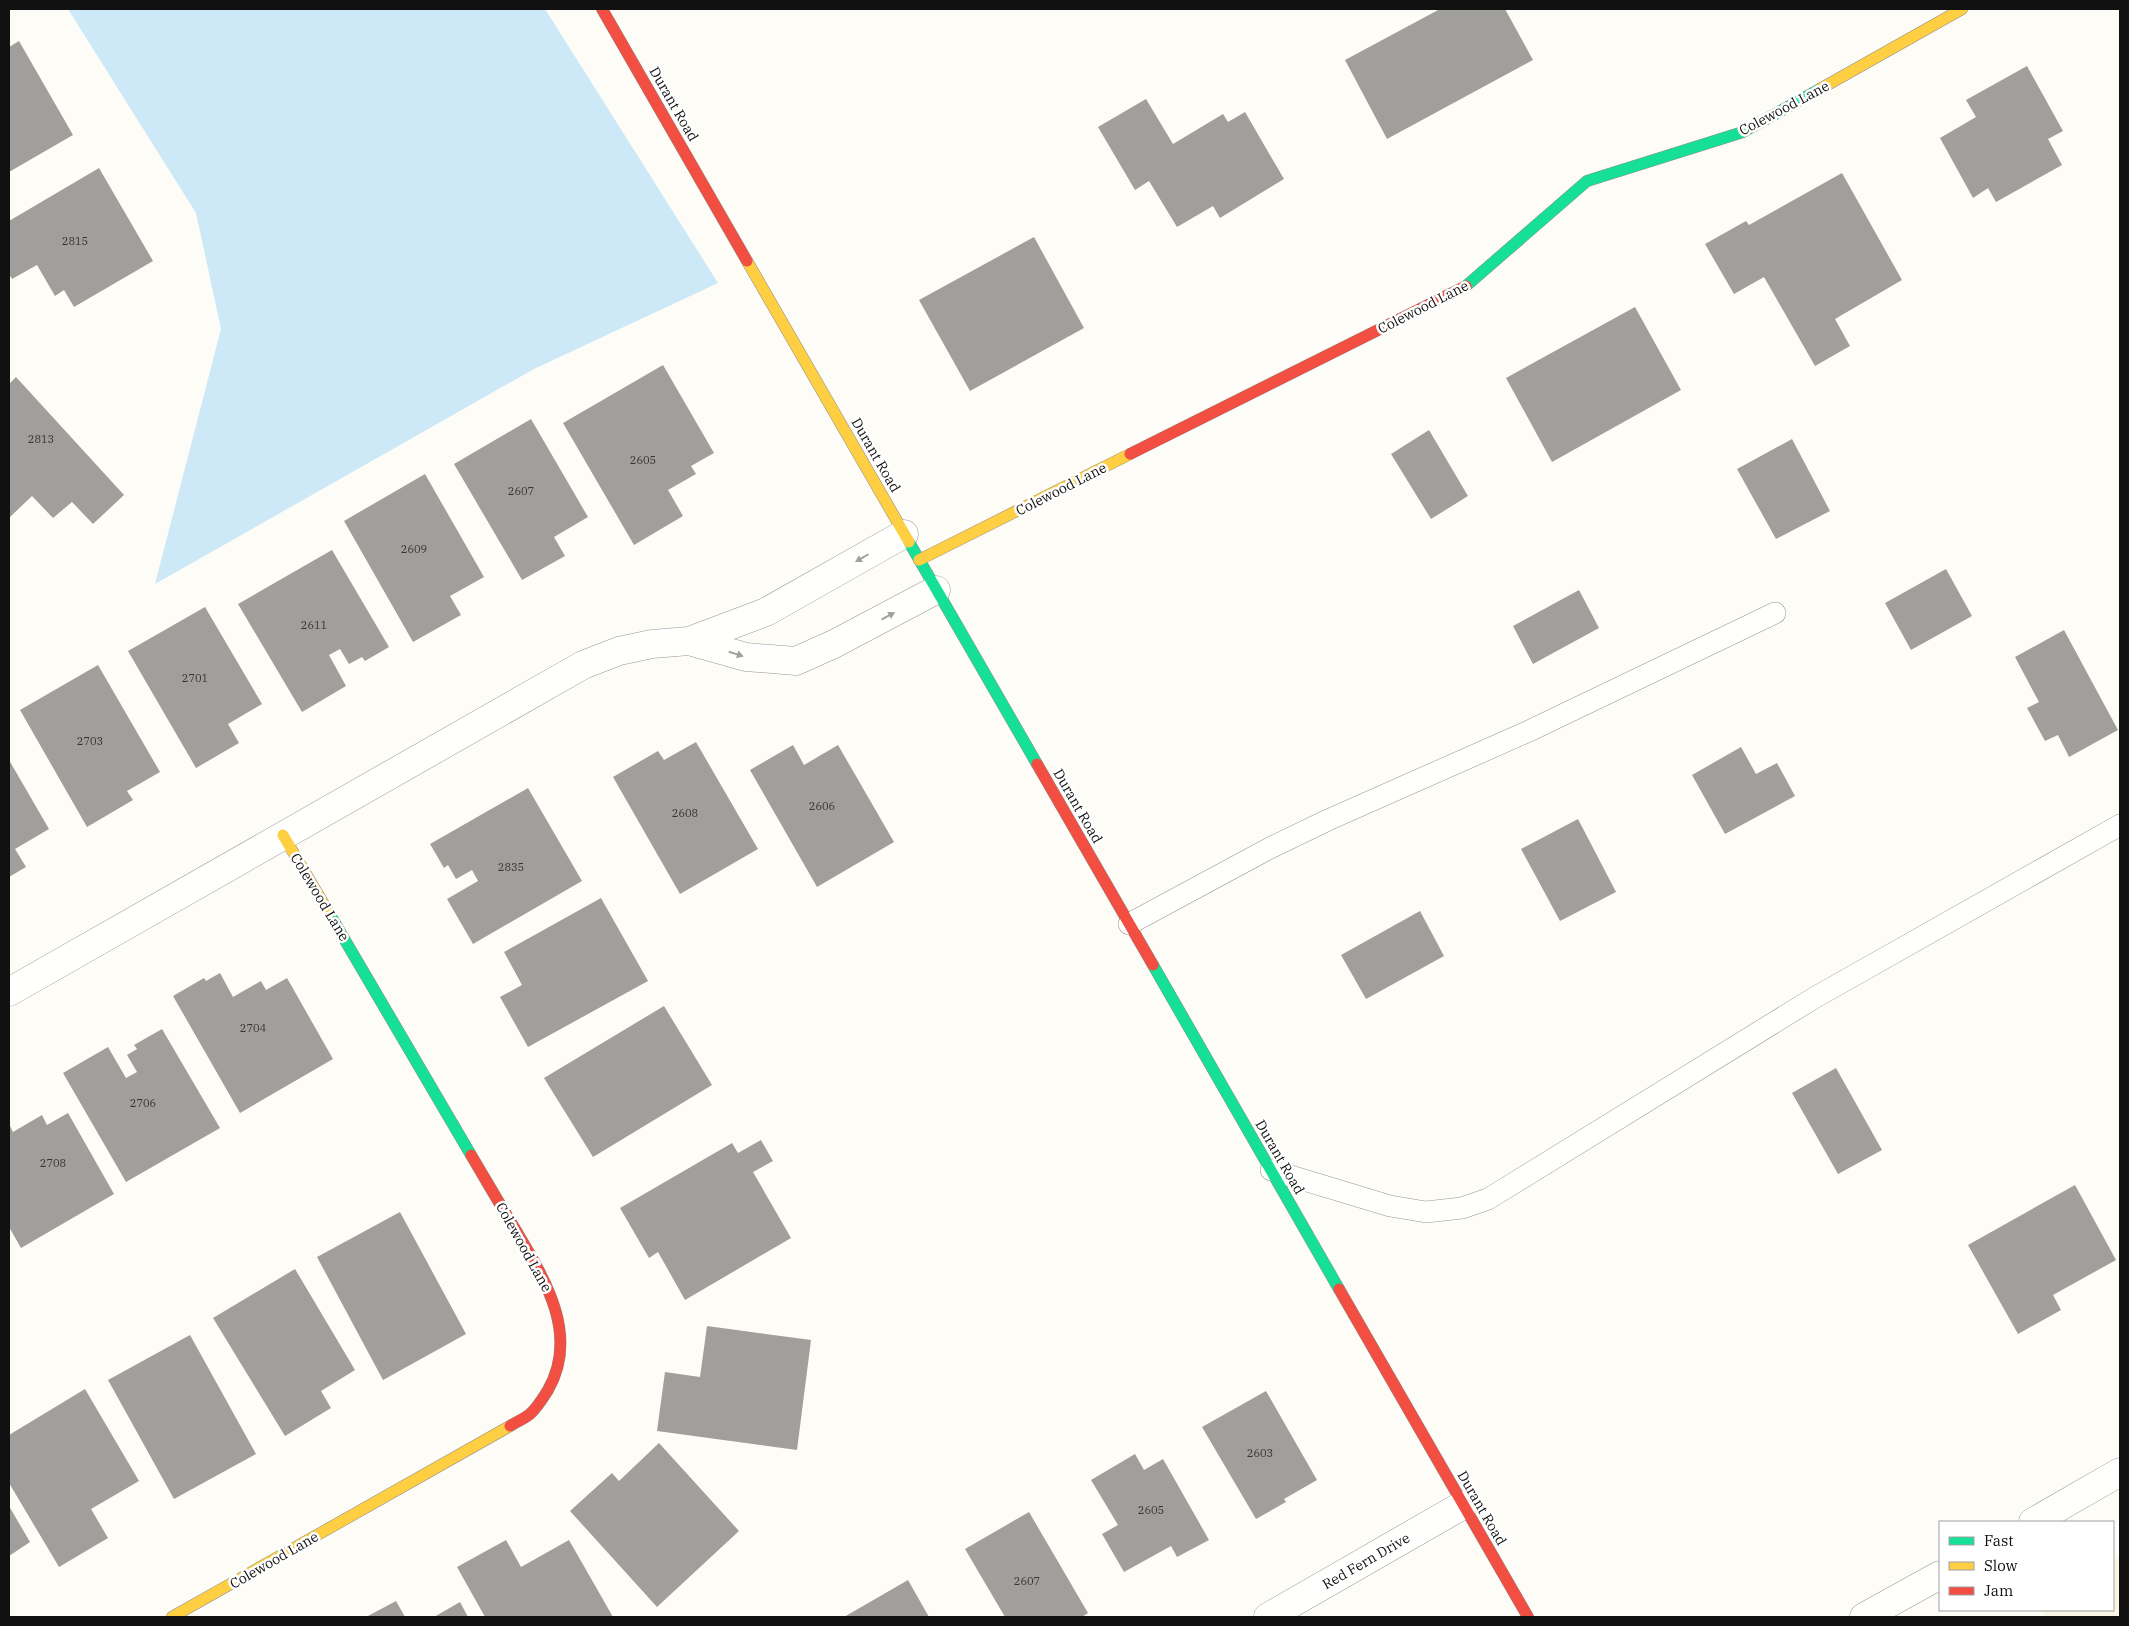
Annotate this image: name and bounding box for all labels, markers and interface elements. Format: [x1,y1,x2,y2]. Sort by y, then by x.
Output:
street label: Durant Road [645,64,703,145]
street label: Colewood Lane [1736,77,1832,139]
house number: 2815 [62,234,88,248]
street label: Colewood Lane [1375,276,1471,338]
street label: Durant Road [847,415,905,496]
house number: 2813 [28,432,54,446]
house number: 2605 [630,453,656,467]
street label: Colewood Lane [1013,458,1109,520]
house number: 2607 [508,484,534,498]
house number: 2609 [401,542,427,556]
one-way arrow [856,554,869,563]
one-way arrow [880,612,895,620]
house number: 2611 [301,618,327,632]
one-way arrow [729,651,744,659]
house number: 2701 [182,671,208,685]
house number: 2703 [77,734,103,748]
street label: Durant Road [1049,766,1107,847]
house number: 2606 [809,799,835,813]
house number: 2608 [672,806,698,820]
street label: Colewood Lane [287,850,353,944]
house number: 2835 [498,860,524,874]
house number: 2704 [240,1021,267,1035]
house number: 2706 [130,1096,156,1110]
street label: Durant Road [1251,1117,1309,1198]
house number: 2708 [40,1156,66,1170]
street label: Colewood Lane [492,1199,556,1295]
house number: 2603 [1247,1446,1273,1460]
street label: Durant Road [1453,1468,1511,1549]
house number: 2605 [1138,1503,1164,1517]
legend [1939,1521,2114,1611]
street label: Colewood Lane [226,1527,322,1593]
street label: Red Fern Drive [1319,1529,1413,1593]
text: Fast [1984,1531,2014,1550]
text: Slow [1984,1556,2018,1575]
house number: 2607 [1014,1574,1040,1588]
text: Jam [1984,1581,2013,1600]

